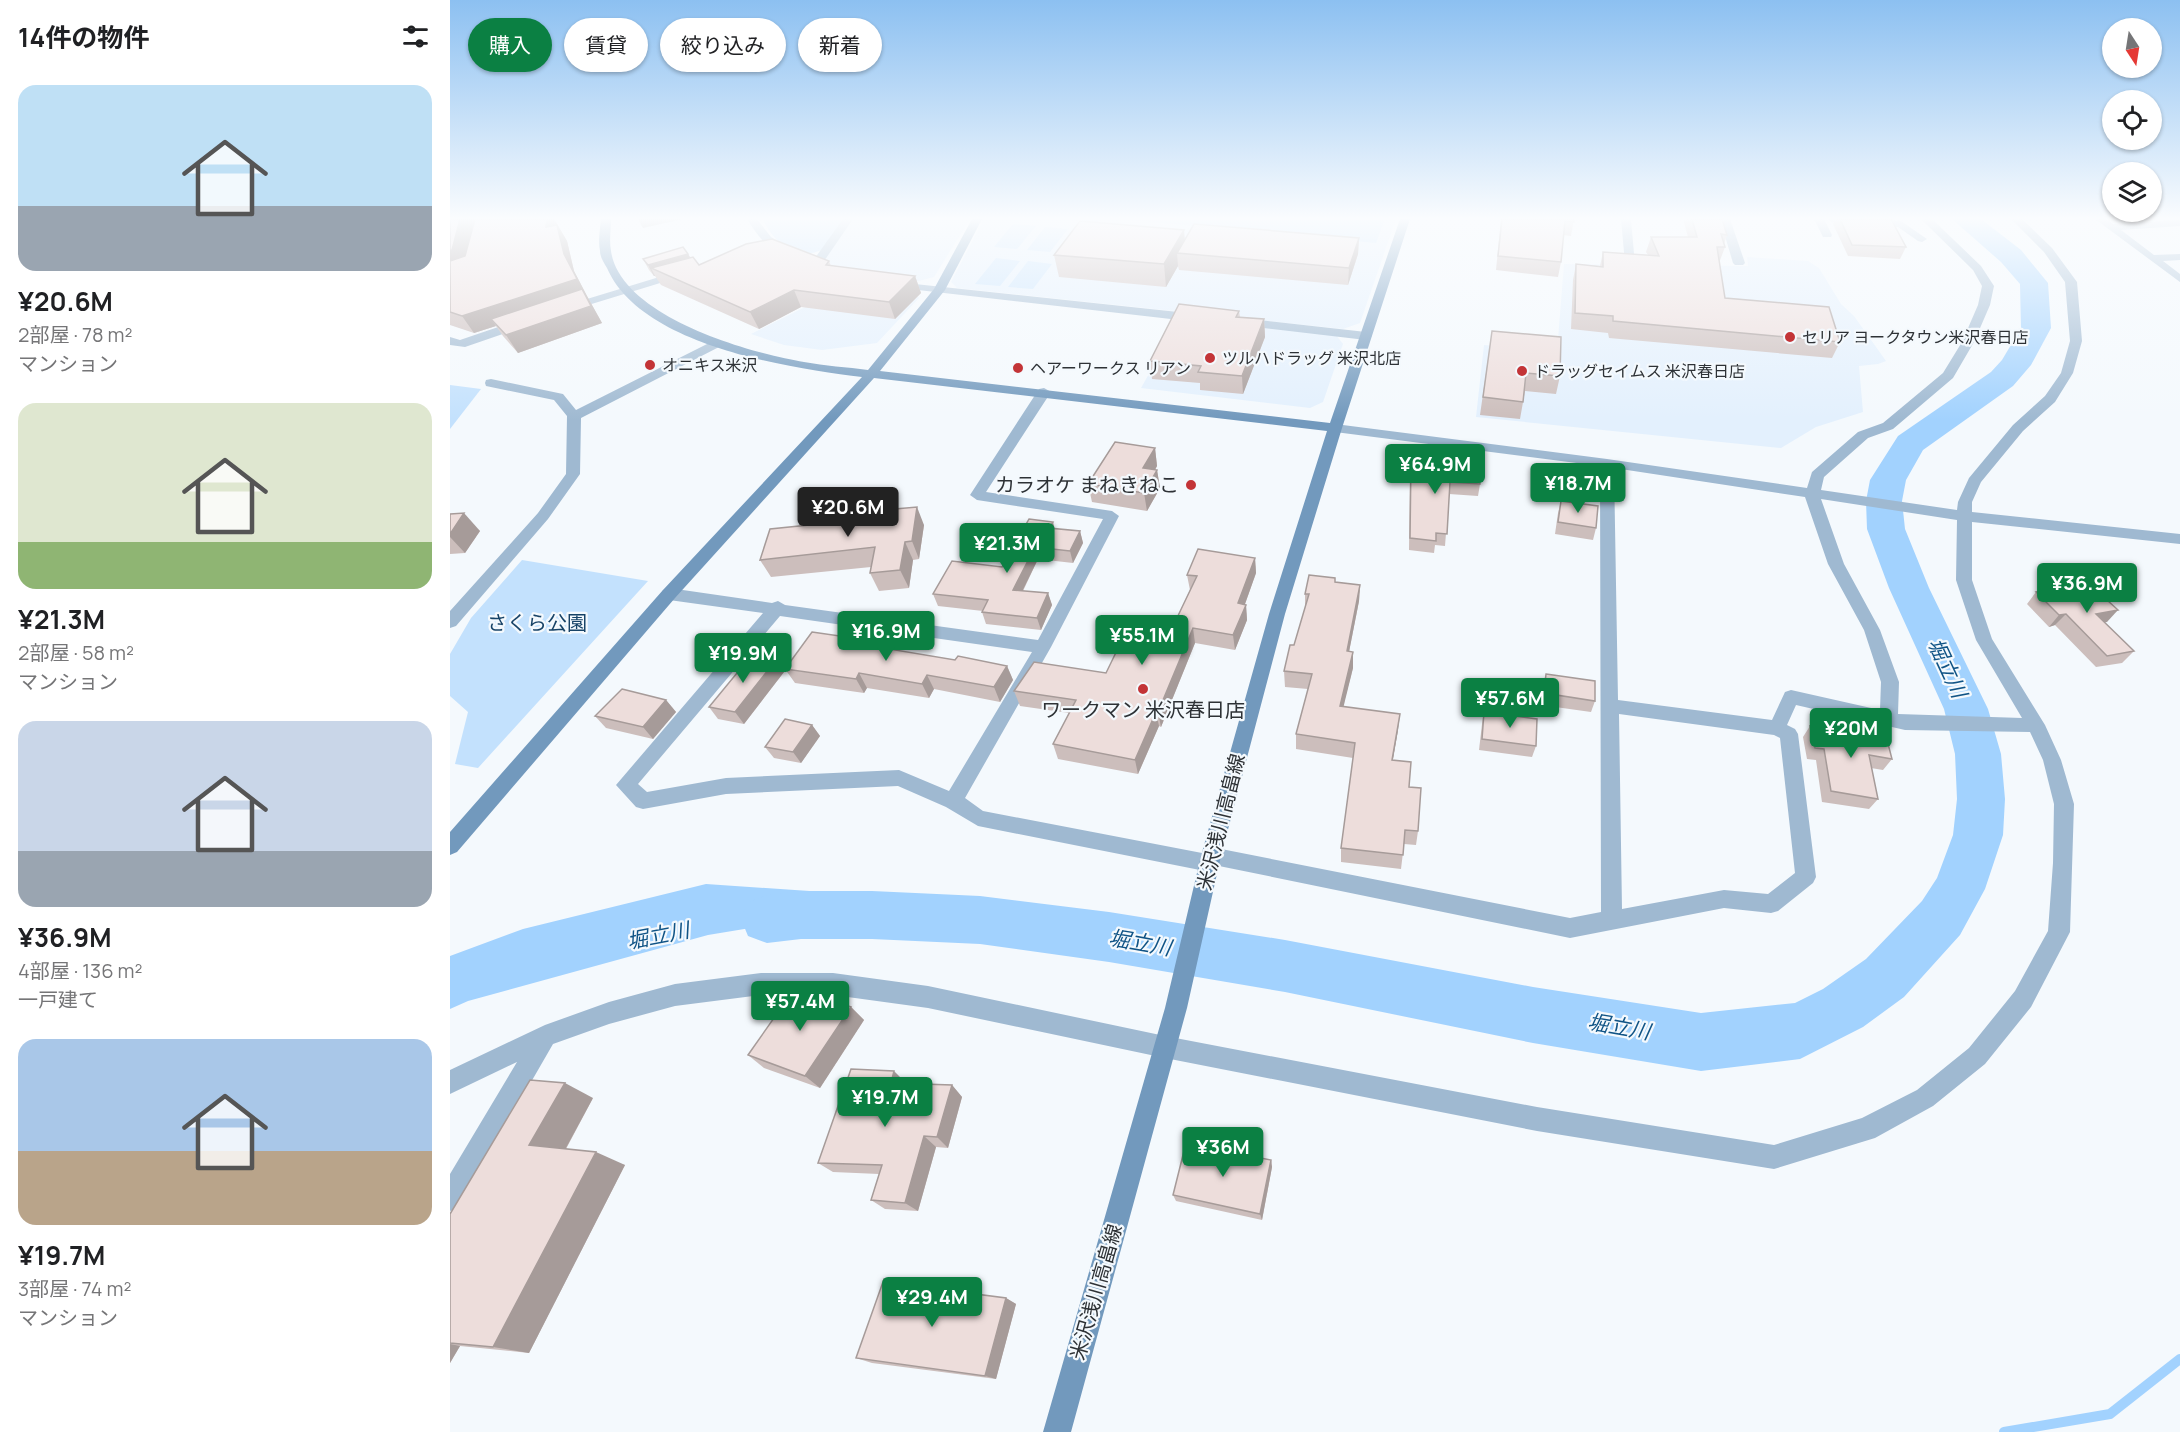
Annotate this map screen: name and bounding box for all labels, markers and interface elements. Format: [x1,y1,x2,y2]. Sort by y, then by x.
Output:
chip: 購入 [468,18,552,72]
chip: 賃貸 [564,18,648,72]
chip: 絞り込み [660,18,786,72]
chip: 新着 [798,18,882,72]
north arrow [2102,18,2162,78]
map controls [2102,18,2162,222]
text: 14件の物件 [18,19,149,55]
icon: filters [399,20,432,53]
button: locate [2102,90,2162,150]
icon: home [171,124,279,232]
button: layers [2102,162,2162,222]
text: ¥20.6M [18,283,113,319]
text: 2部屋 · 78 m² [18,321,133,348]
place label: セリア ヨークタウン米沢春日店 [1802,326,2029,348]
marker: セリア ヨークタウン米沢春日店 [1783,330,1797,344]
place label: ツルハドラッグ 米沢北店 [1222,347,1401,369]
text: マンション [18,350,118,377]
marker: ツルハドラッグ 米沢北店 [1203,351,1217,365]
place label: オニキス米沢 [662,354,758,376]
place label: ヘアーワークス リアン [1030,357,1191,379]
marker: オニキス米沢 [643,358,657,372]
place label: ドラッグセイムス 米沢春日店 [1534,360,1745,382]
marker: ヘアーワークス リアン [1011,361,1025,375]
marker: ドラッグセイムス 米沢春日店 [1515,364,1529,378]
icon: home [171,442,279,550]
pin: ¥64.9M [1386,444,1484,495]
text: ¥64.9M [1399,450,1471,477]
pin: ¥18.7M [1529,463,1627,514]
text: ¥18.7M [1544,469,1612,496]
place label: カラオケ まねきねこ [995,471,1179,498]
marker: カラオケ まねきねこ [1184,478,1198,492]
pin: ¥20.6M [799,487,897,538]
text: ¥20.6M [812,493,884,520]
pin: ¥21.3M [958,523,1056,574]
text: ¥21.3M [974,529,1040,556]
pin: ¥36.9M [2038,563,2136,614]
text: ¥36.9M [2051,569,2123,596]
text: ¥21.3M [18,601,105,637]
park label: さくら公園 [487,609,587,636]
pin: ¥16.9M [837,611,935,662]
pin: ¥55.1M [1093,615,1191,666]
text: ¥16.9M [851,617,921,644]
text: ¥55.1M [1109,621,1175,648]
pin: ¥19.9M [694,633,792,684]
water label: 堀立川 [1922,633,1975,704]
text: 2部屋 · 58 m² [18,639,134,666]
text: ¥19.9M [709,639,777,666]
text: マンション [18,668,118,695]
pin: ¥57.6M [1461,678,1559,729]
marker: ワークマン 米沢春日店 [1136,682,1150,696]
text: ¥57.6M [1475,684,1545,711]
place label: ワークマン 米沢春日店 [1041,696,1245,723]
pin: ¥20M [1815,708,1887,759]
text: ¥20M [1824,714,1878,741]
street label: 米沢浅川高畠線 [1190,751,1251,893]
icon: home [171,760,279,868]
water label: 堀立川 [624,915,693,955]
text: ¥36.9M [18,919,111,955]
water label: 堀立川 [1107,923,1176,962]
text: 4部屋 · 136 m² [18,957,143,984]
pin: ¥57.4M [751,981,849,1032]
text: 一戸建て [18,986,98,1013]
text: ¥57.4M [765,987,835,1014]
water label: 堀立川 [1586,1007,1655,1046]
pin: ¥19.7M [836,1077,934,1128]
icon: home [171,1078,279,1186]
text: ¥19.7M [851,1083,919,1110]
pin: ¥36M [1187,1127,1259,1178]
text: ¥36M [1196,1133,1250,1160]
street label: 米沢浅川高畠線 [1063,1221,1128,1363]
text: ¥19.7M [18,1237,105,1273]
text: 3部屋 · 74 m² [18,1275,132,1302]
pin: ¥29.4M [883,1277,981,1328]
text: ¥29.4M [896,1283,968,1310]
text: マンション [18,1304,118,1331]

